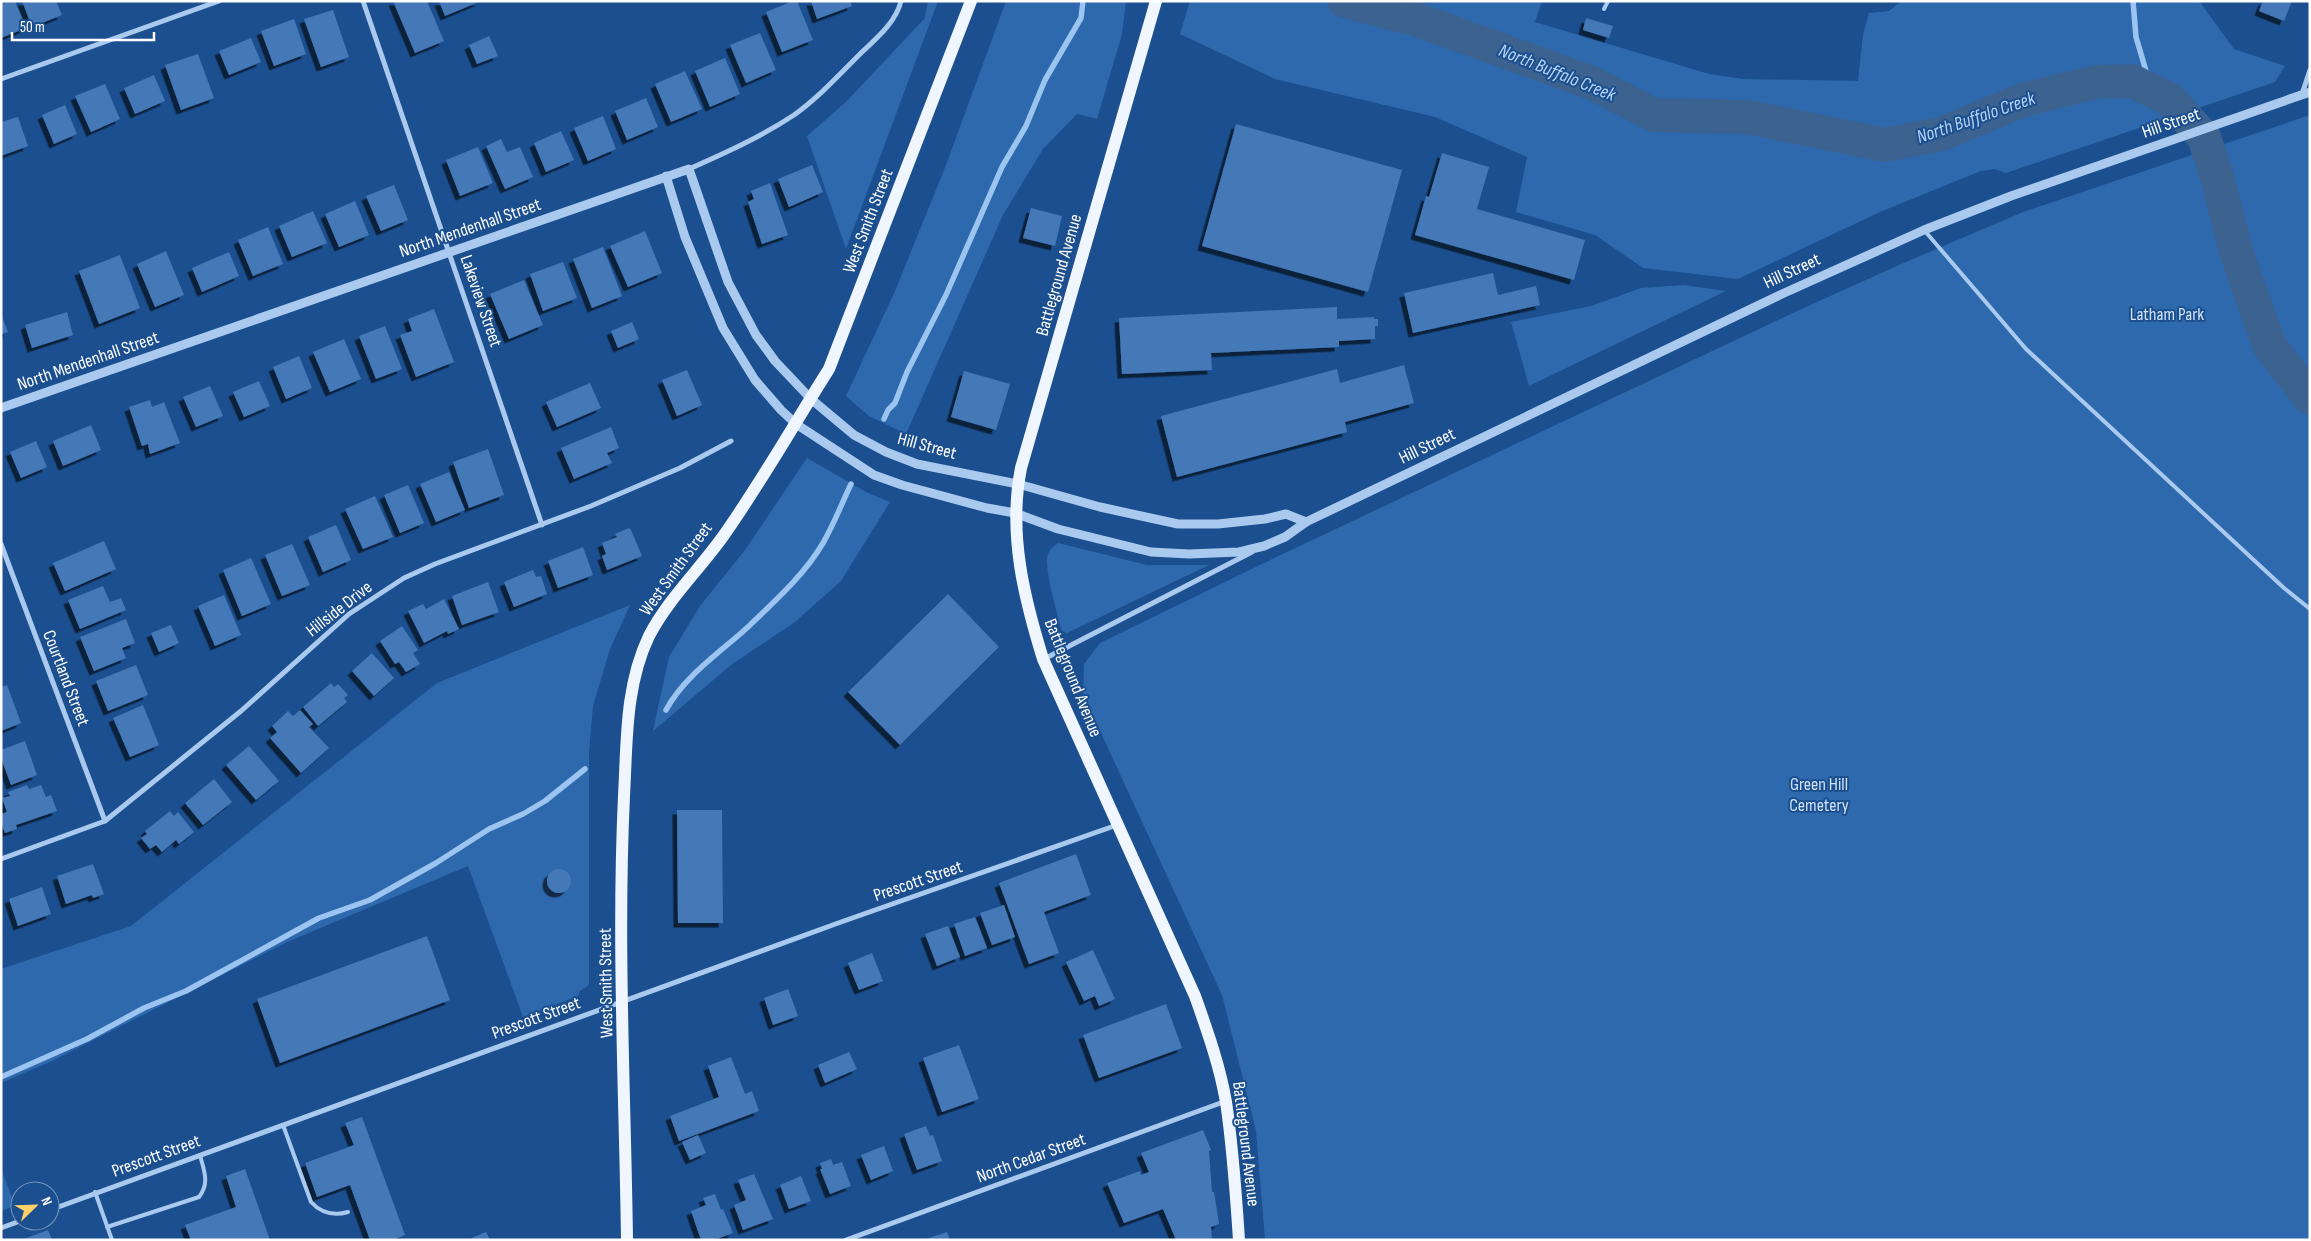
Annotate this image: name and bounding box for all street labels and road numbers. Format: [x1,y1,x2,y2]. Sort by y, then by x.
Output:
street label: Hill Street [2139,103,2203,143]
street label: West Smith Street [838,165,898,276]
street label: North Mendenhall Street [396,194,544,262]
street label: Battleground Avenue [1032,212,1086,338]
street label: Hill Street [1760,249,1824,293]
street label: Lakeview Street [455,252,507,350]
street label: North Mendenhall Street [14,327,162,395]
street label: Hill Street [1395,423,1459,469]
street label: Hill Street [895,428,959,464]
street label: West Smith Street [635,518,717,620]
street label: Hillside Drive [302,577,376,641]
street label: Battleground Avenue [1040,616,1106,740]
street label: Courtland Street [38,627,94,729]
street label: Prescott Street [871,856,966,906]
street label: West Smith Street [595,927,617,1038]
street label: Prescott Street [489,992,584,1044]
street label: Battleground Avenue [1228,1080,1264,1208]
street label: North Cedar Street [974,1128,1089,1187]
street label: Prescott Street [109,1130,204,1182]

